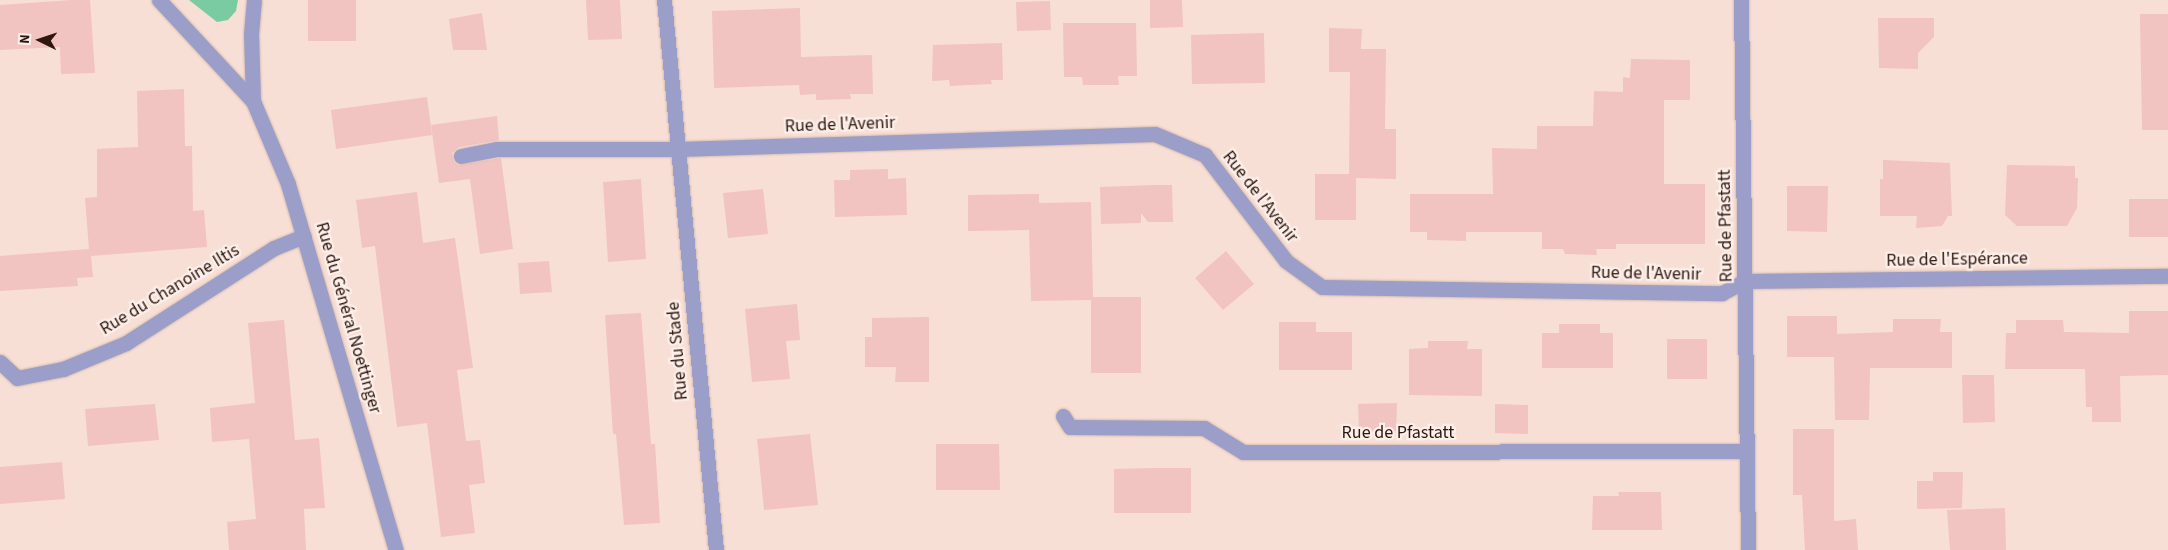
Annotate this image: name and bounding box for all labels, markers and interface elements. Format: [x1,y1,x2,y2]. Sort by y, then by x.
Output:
north arrow [15,15,65,65]
text: N [15,34,35,44]
street label: Rue de l'Avenir [784,112,896,138]
street label: Rue de l'Avenir [1217,147,1303,247]
street label: Rue de Pfastatt [1714,169,1738,283]
street label: Rue du Général Noettinger [310,220,386,416]
street label: Rue du Chanoine Iltis [96,240,244,340]
street label: Rue de l'Espérance [1886,248,2028,272]
street label: Rue de l'Avenir [1591,262,1701,286]
street label: Rue du Stade [663,301,693,401]
street label: Rue de Pfastatt [1342,422,1454,444]

